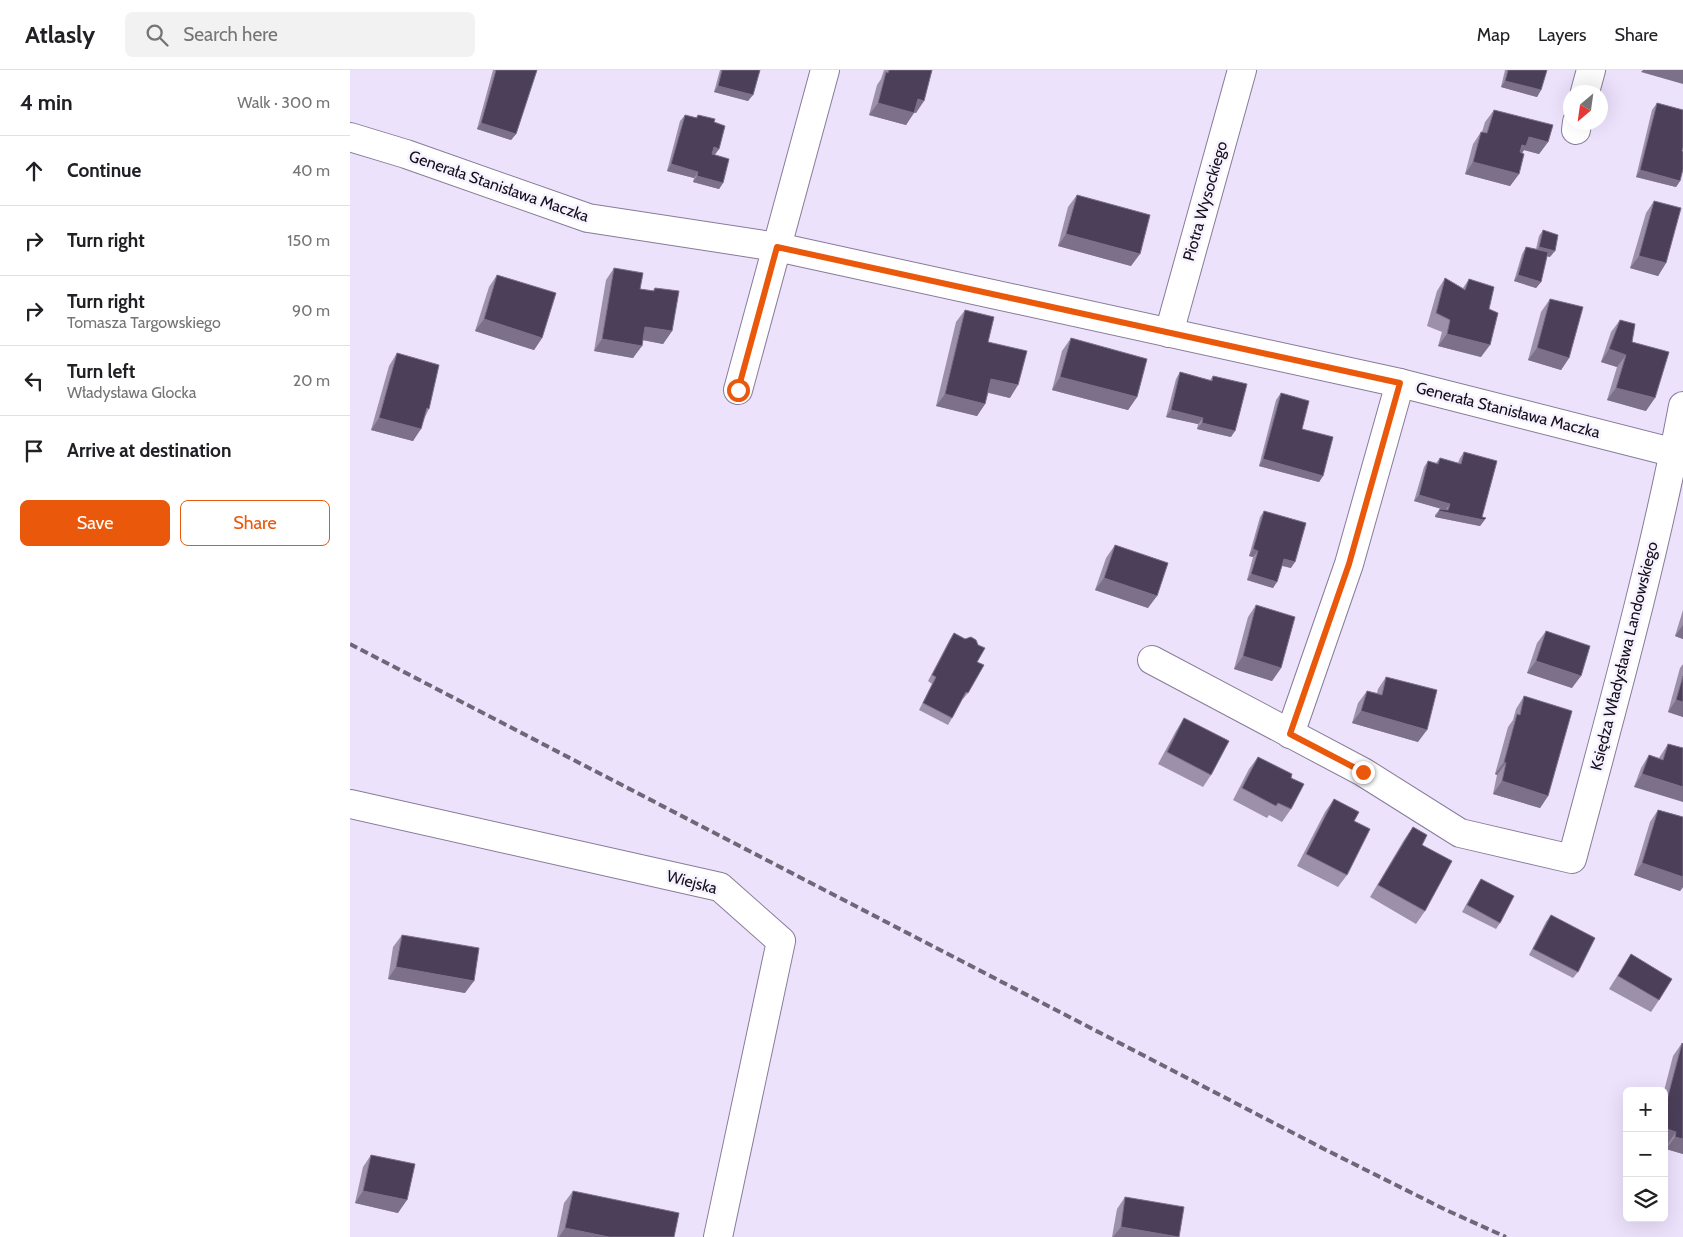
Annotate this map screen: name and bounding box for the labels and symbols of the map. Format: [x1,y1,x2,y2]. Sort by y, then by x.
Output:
north arrow [1563,85,1608,130]
street label: Piotra Wysockiego [1179,139,1231,263]
street label: Generała Stanisława Maczka [407,146,592,226]
street label: Generała Stanisława Maczka [1414,378,1602,442]
route start [727,379,750,402]
street label: Księdza Władysława Landowskiego [1586,539,1662,772]
route end [1352,761,1375,784]
street label: Wiejska [665,866,720,898]

